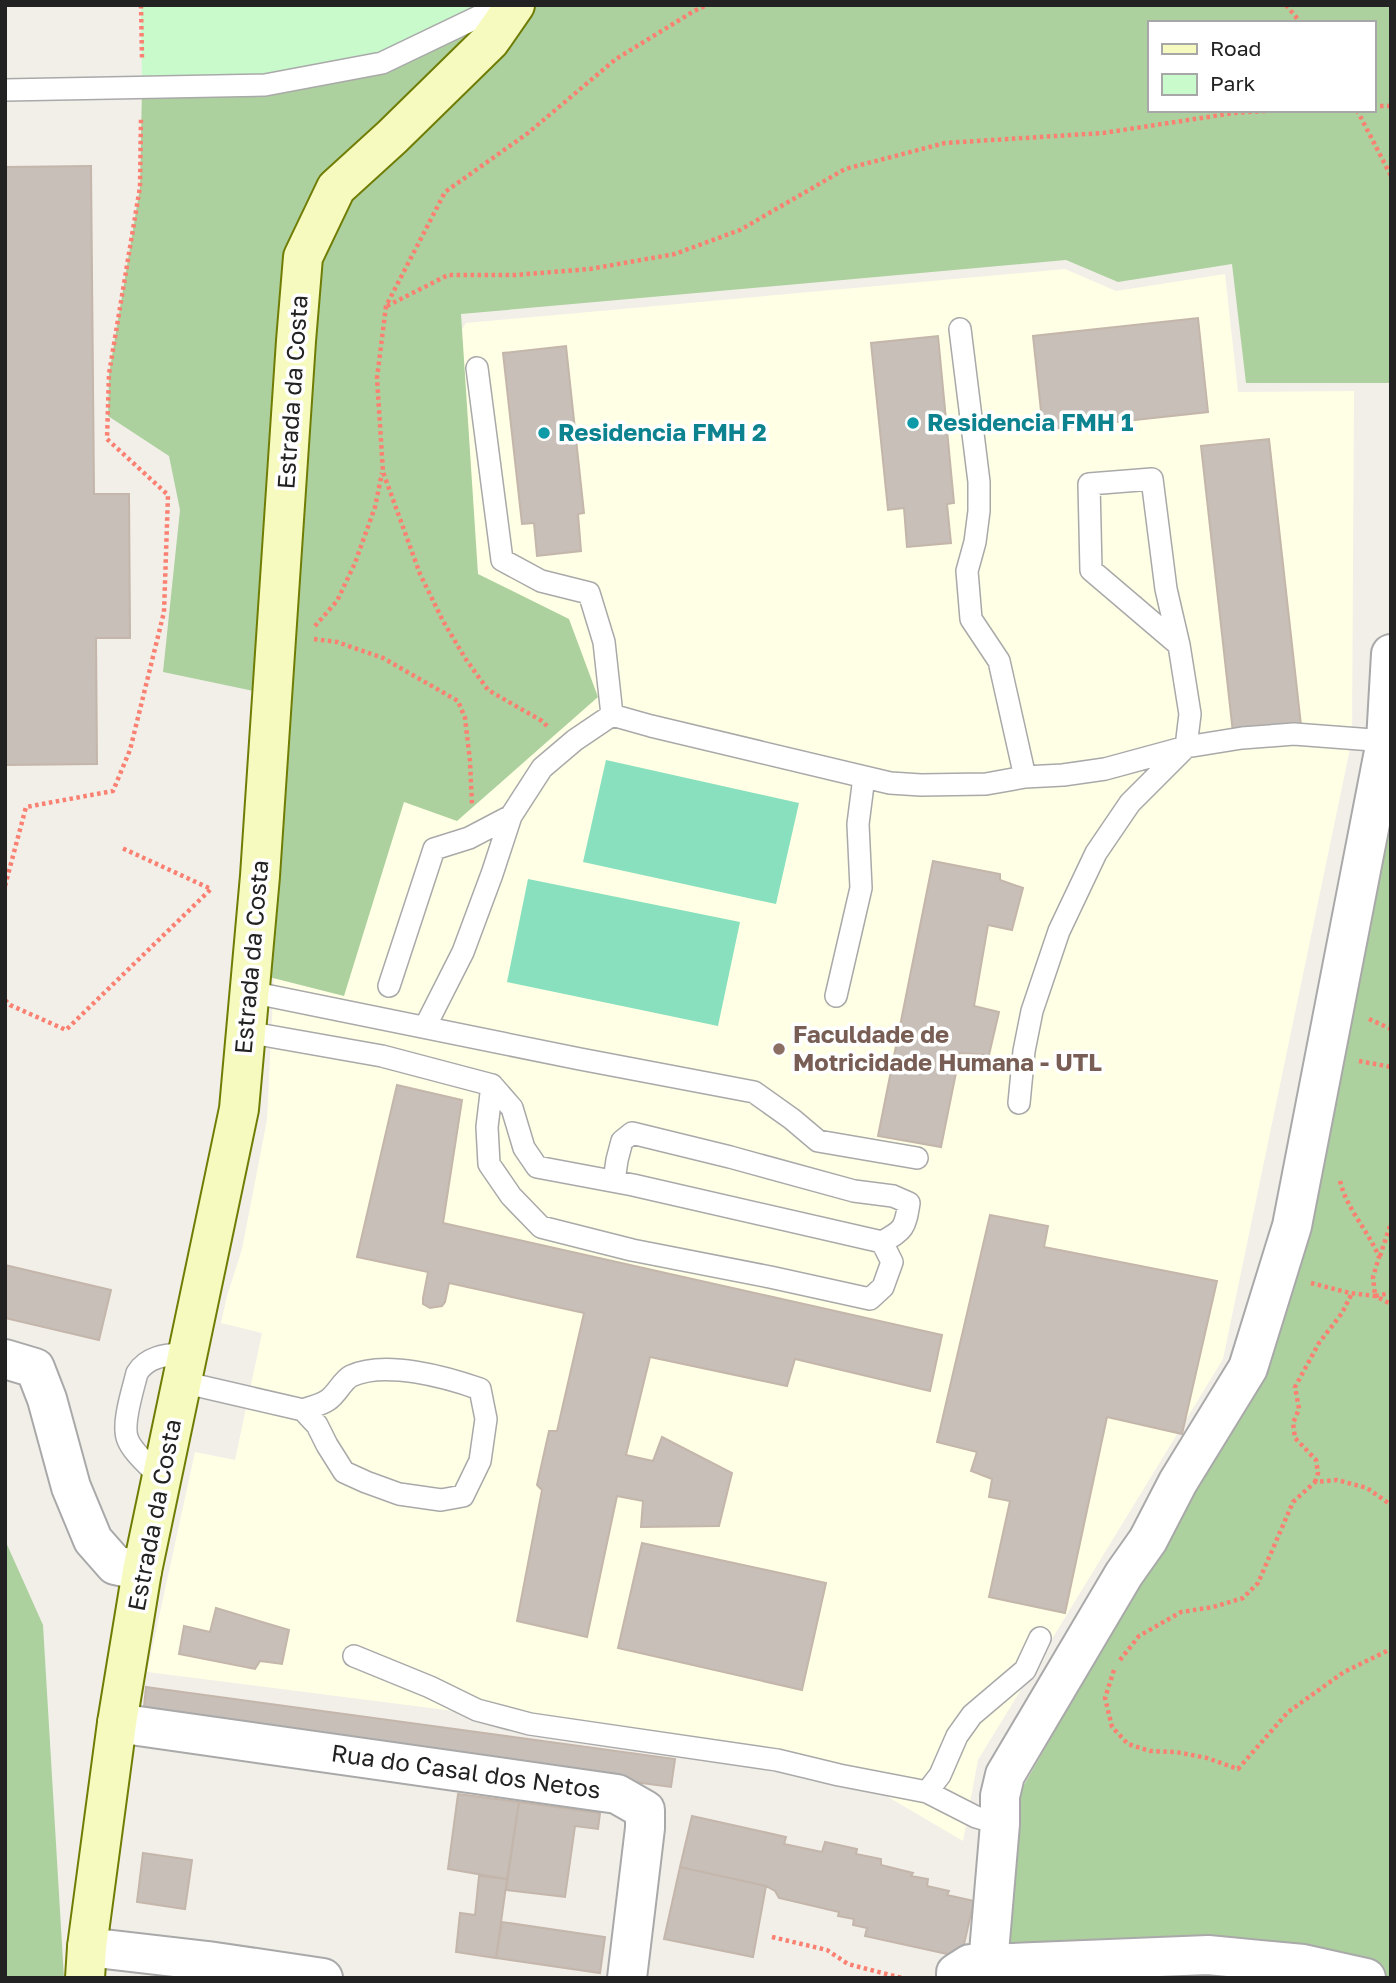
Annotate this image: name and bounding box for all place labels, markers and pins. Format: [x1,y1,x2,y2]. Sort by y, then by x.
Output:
place label: Residencia FMH 1 [927,407,1133,436]
marker: Residencia FMH 1 [905,415,921,431]
place label: Residencia FMH 2 [558,417,767,446]
marker: Residencia FMH 2 [536,425,552,441]
place label: Faculdade de Motricidade Humana - UTL [793,1019,1102,1076]
marker: Faculdade de Motricidade Humana - UTL [771,1041,787,1057]

